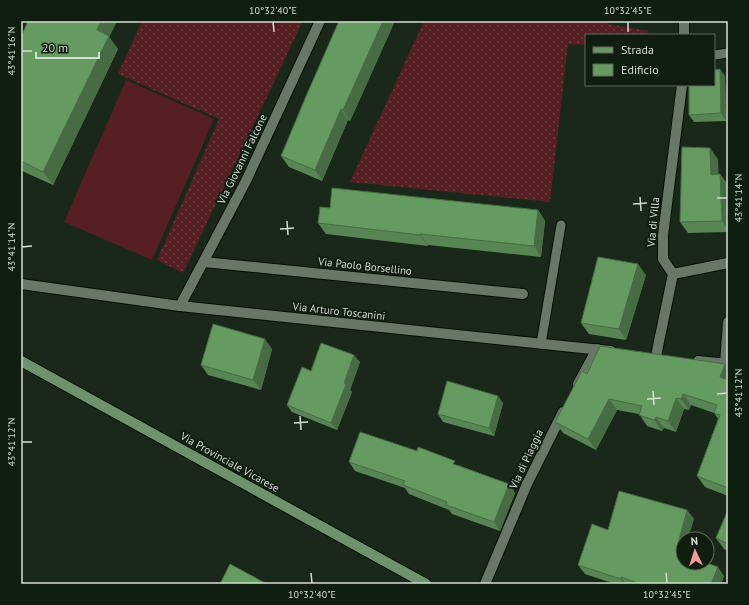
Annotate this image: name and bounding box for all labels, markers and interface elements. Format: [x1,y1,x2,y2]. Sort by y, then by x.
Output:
text: 10°32'40"E [249,4,297,17]
text: 10°32'45"E [604,4,652,17]
text: 43°41'16"N [5,26,18,76]
scale bar [36,34,99,60]
legend [585,34,715,86]
text: 20 m [42,40,68,55]
text: Strada [621,42,654,57]
text: Edificio [621,62,659,77]
street label: Via Giovanni Falcone [214,111,270,207]
text: 43°41'14"N [732,173,745,223]
street label: Via di Villa [644,196,662,249]
text: 43°41'14"N [5,222,18,272]
street label: Via Paolo Borsellino [316,254,413,278]
street label: Via Arturo Toscanini [291,299,386,323]
text: 43°41'12"N [732,368,745,418]
text: 43°41'12"N [5,417,18,467]
street label: Via di Piaggia [506,427,546,492]
street label: Via Provinciale Vicarese [177,428,282,495]
north arrow [675,531,715,571]
text: N [690,534,698,548]
text: 10°32'40"E [288,588,336,601]
text: 10°32'45"E [643,588,691,601]

